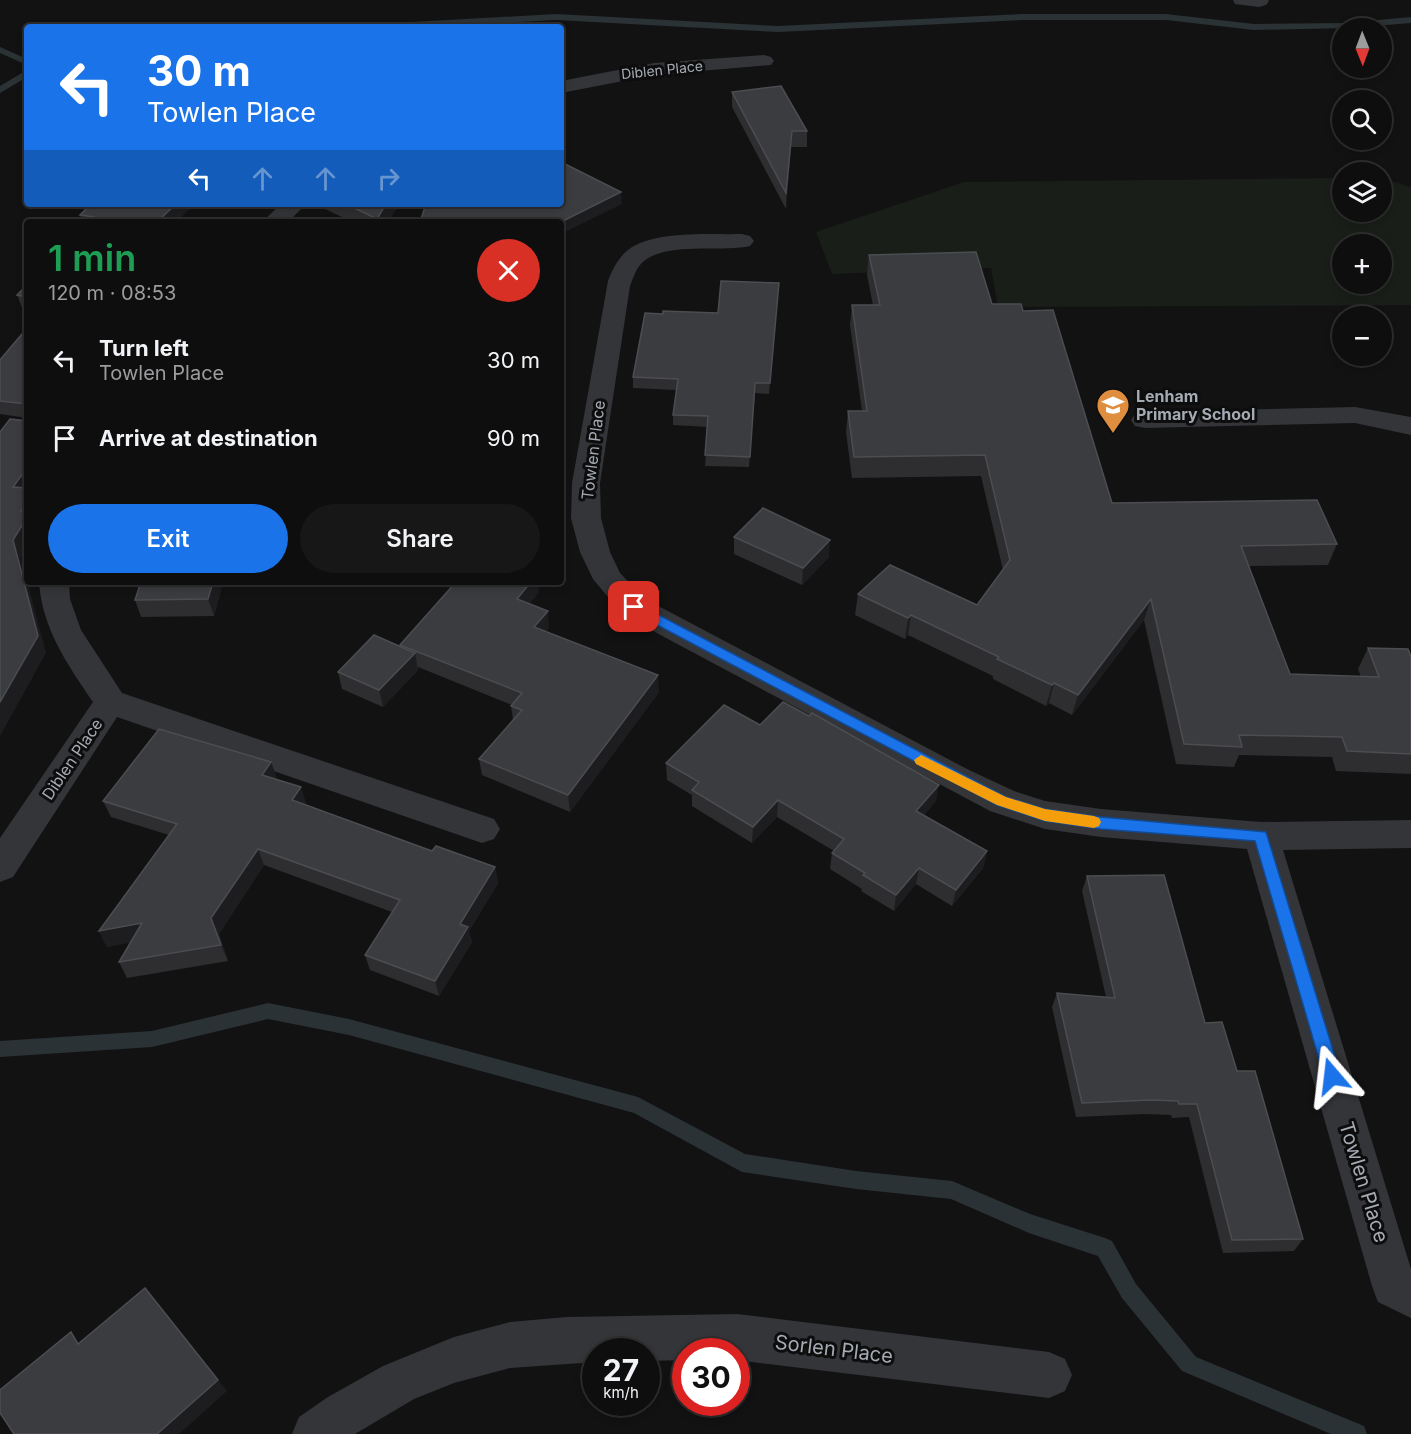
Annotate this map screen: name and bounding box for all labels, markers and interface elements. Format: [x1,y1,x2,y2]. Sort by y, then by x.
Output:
north arrow [1332,18,1392,78]
map controls [1332,18,1392,366]
text: 30 m [147,45,251,96]
icon: left [48,48,126,126]
street label: Diblen Place [620,57,704,82]
button: search [1332,90,1392,150]
text: Towlen Place [147,96,316,129]
icon: left [183,162,216,195]
icon: ahead [246,162,279,195]
icon: ahead [309,162,342,195]
icon: right [372,162,405,195]
button: layers [1332,162,1392,222]
button: + [1332,234,1392,294]
text: 1 min [48,236,136,280]
button: close [477,239,540,302]
text: 120 m · 08:53 [48,281,176,305]
button: − [1332,306,1392,366]
text: Turn left [99,335,189,361]
icon: left [48,344,81,377]
text: 30 m [487,347,540,373]
text: Towlen Place [99,361,224,385]
place label: Lenham Primary School [1136,386,1255,424]
school or university icon: Lenham Primary School [1095,387,1131,434]
street label: Towlen Place [577,399,609,501]
icon: arrive [48,422,81,455]
text: Arrive at destination [99,425,318,451]
text: 90 m [487,425,540,451]
button: Exit [48,504,288,573]
button: Share [300,504,540,573]
pin [608,581,659,632]
icon: arrive [617,590,650,623]
street label: Diblen Place [37,714,107,804]
position arrow [1300,1044,1364,1108]
street label: Towlen Place [1334,1119,1394,1245]
street label: Sorlen Place [774,1330,894,1368]
speed limit sign: 30 [672,1338,750,1416]
text: 27 [603,1352,639,1388]
text: km/h [603,1383,639,1402]

